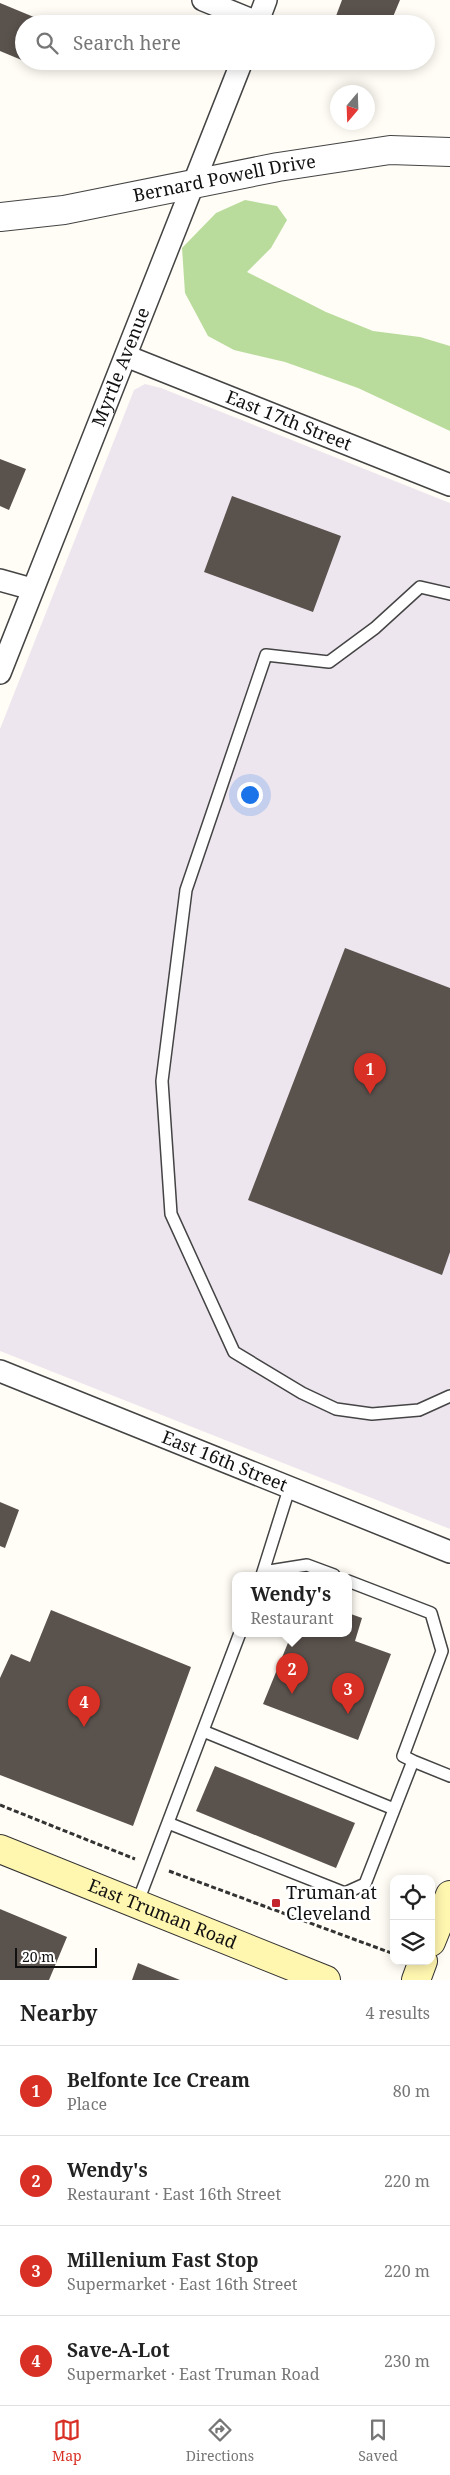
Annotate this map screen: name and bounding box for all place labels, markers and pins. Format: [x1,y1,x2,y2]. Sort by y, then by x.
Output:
pin: 1 [354,1053,386,1094]
pin: 2 [276,1653,308,1694]
pin: 3 [332,1673,364,1714]
pin: 4 [68,1686,100,1727]
place label: Truman at Cleveland [286,1880,377,1925]
marker: Truman at Cleveland [270,1897,282,1909]

